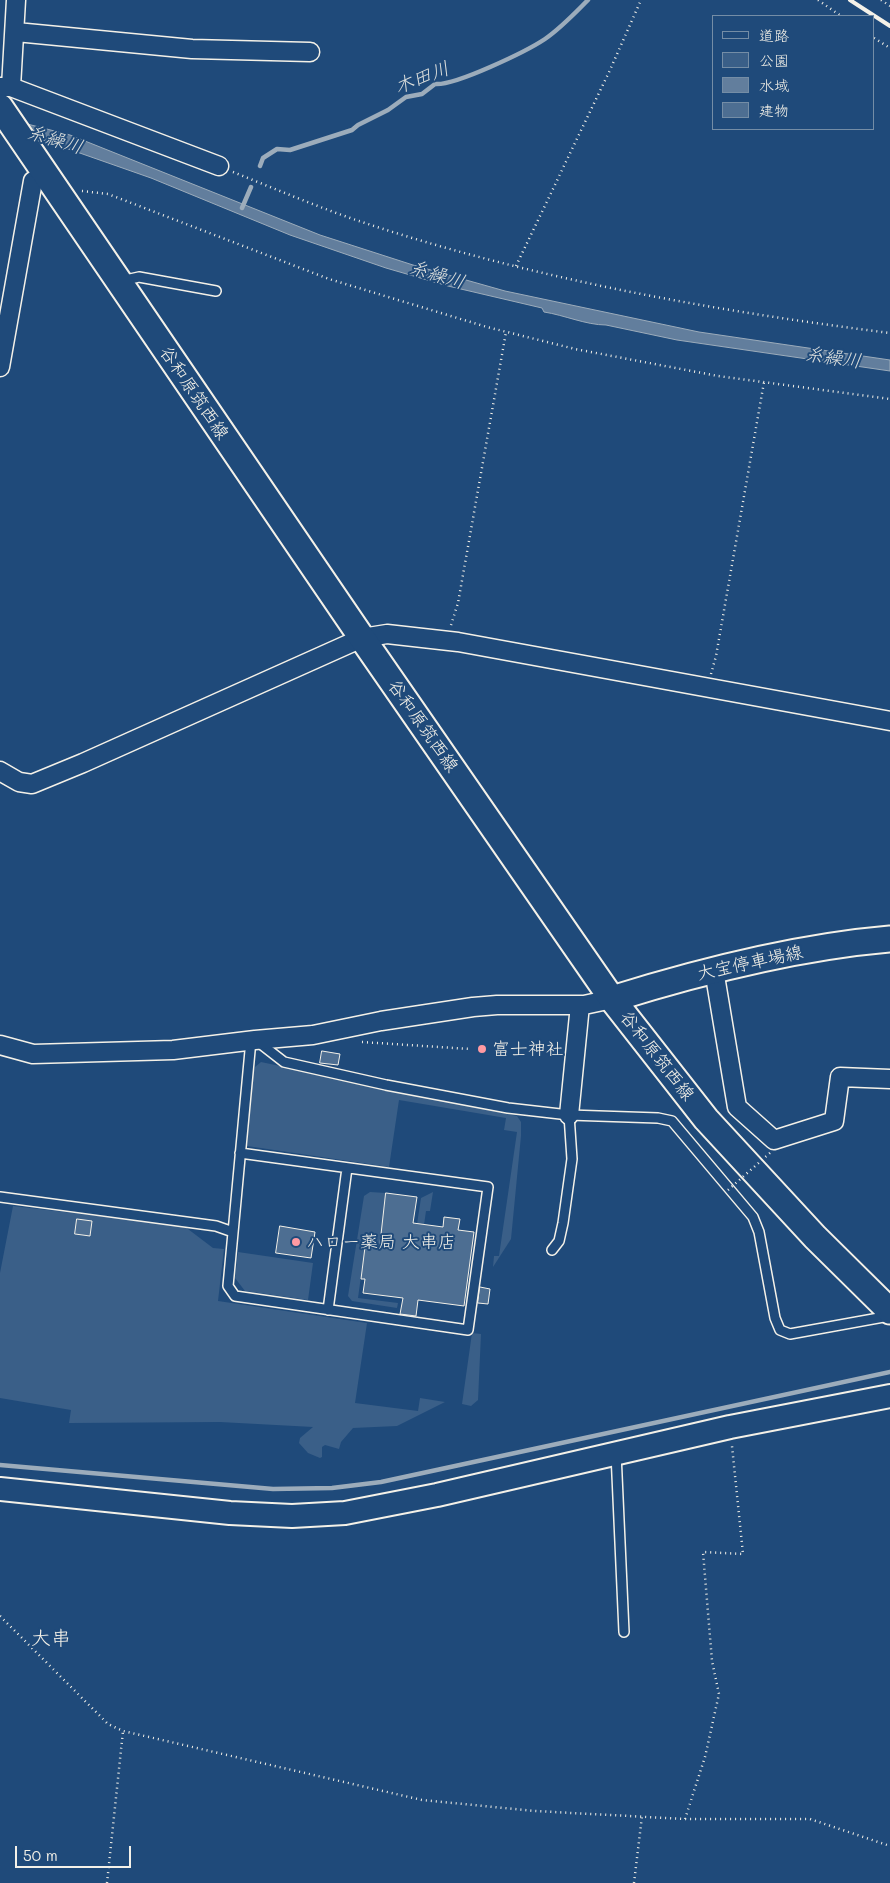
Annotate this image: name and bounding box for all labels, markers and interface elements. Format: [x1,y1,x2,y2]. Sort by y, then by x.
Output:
legend [712,15,875,130]
text: 道路 [759,25,789,45]
text: 公園 [759,50,789,70]
water label: 木田川 [391,57,453,99]
text: 水域 [759,75,789,95]
text: 建物 [759,100,789,120]
water label: 糸繰川 [24,121,86,159]
water label: 糸繰川 [406,256,468,294]
street label: 谷和原筑西線 [155,342,233,444]
water label: 糸繰川 [803,343,863,373]
street label: 谷和原筑西線 [383,676,463,776]
street label: 大宝停車場線 [695,941,805,985]
street label: 谷和原筑西線 [615,1007,699,1105]
place label: 富士神社 [492,1038,564,1060]
marker: 富士神社 [476,1043,488,1055]
place label: ハロー薬局 大串店 [306,1231,456,1253]
marker: ハロー薬局 大串店 [290,1236,302,1248]
district label: 大串 [31,1627,71,1651]
scale bar [18,1836,134,1868]
text: 50 m [23,1845,58,1865]

